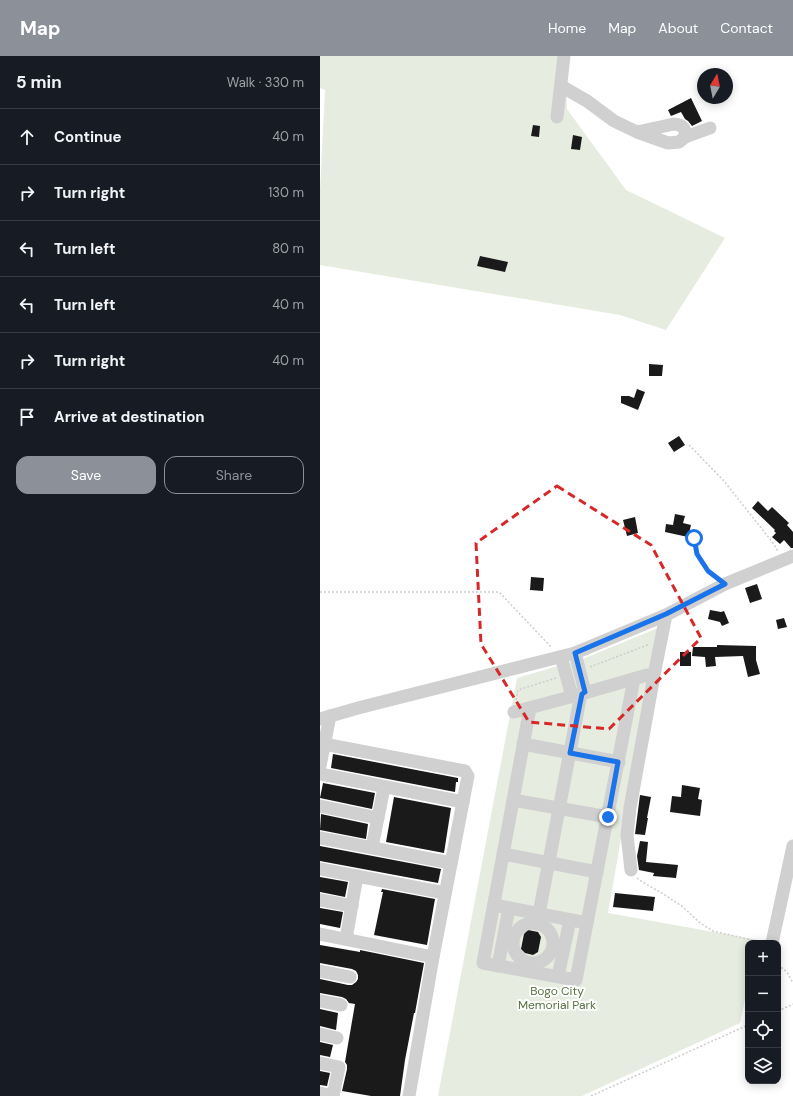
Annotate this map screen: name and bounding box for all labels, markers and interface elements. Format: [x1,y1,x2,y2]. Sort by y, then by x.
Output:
text: Map [20,16,60,41]
text: Home [548,19,586,37]
text: Map [608,19,636,37]
text: About [658,19,698,37]
text: Contact [720,19,773,37]
north arrow [697,68,733,104]
text: 5 min [16,71,62,93]
text: Walk · 330 m [227,74,304,91]
icon: ahead [16,126,38,148]
text: Continue [54,127,122,147]
text: 40 m [272,128,304,145]
icon: right [16,182,38,204]
text: Turn right [54,183,125,203]
text: 130 m [268,184,304,201]
icon: left [16,238,38,260]
text: Turn left [54,239,115,259]
text: 80 m [272,240,304,257]
icon: left [16,294,38,316]
text: Turn left [54,295,115,315]
text: 40 m [272,296,304,313]
icon: right [16,350,38,372]
text: Turn right [54,351,125,371]
text: 40 m [272,352,304,369]
icon: arrive [16,406,38,428]
text: Arrive at destination [54,407,205,427]
button: Save [16,456,156,494]
button: Share [164,456,304,494]
route start [685,529,703,547]
route end [599,808,617,826]
map controls [745,940,781,1084]
button: + [745,940,781,976]
button: − [745,976,781,1012]
park label: Bogo City Memorial Park [518,983,596,1013]
button: locate [745,1012,781,1048]
button: layers [745,1048,781,1084]

